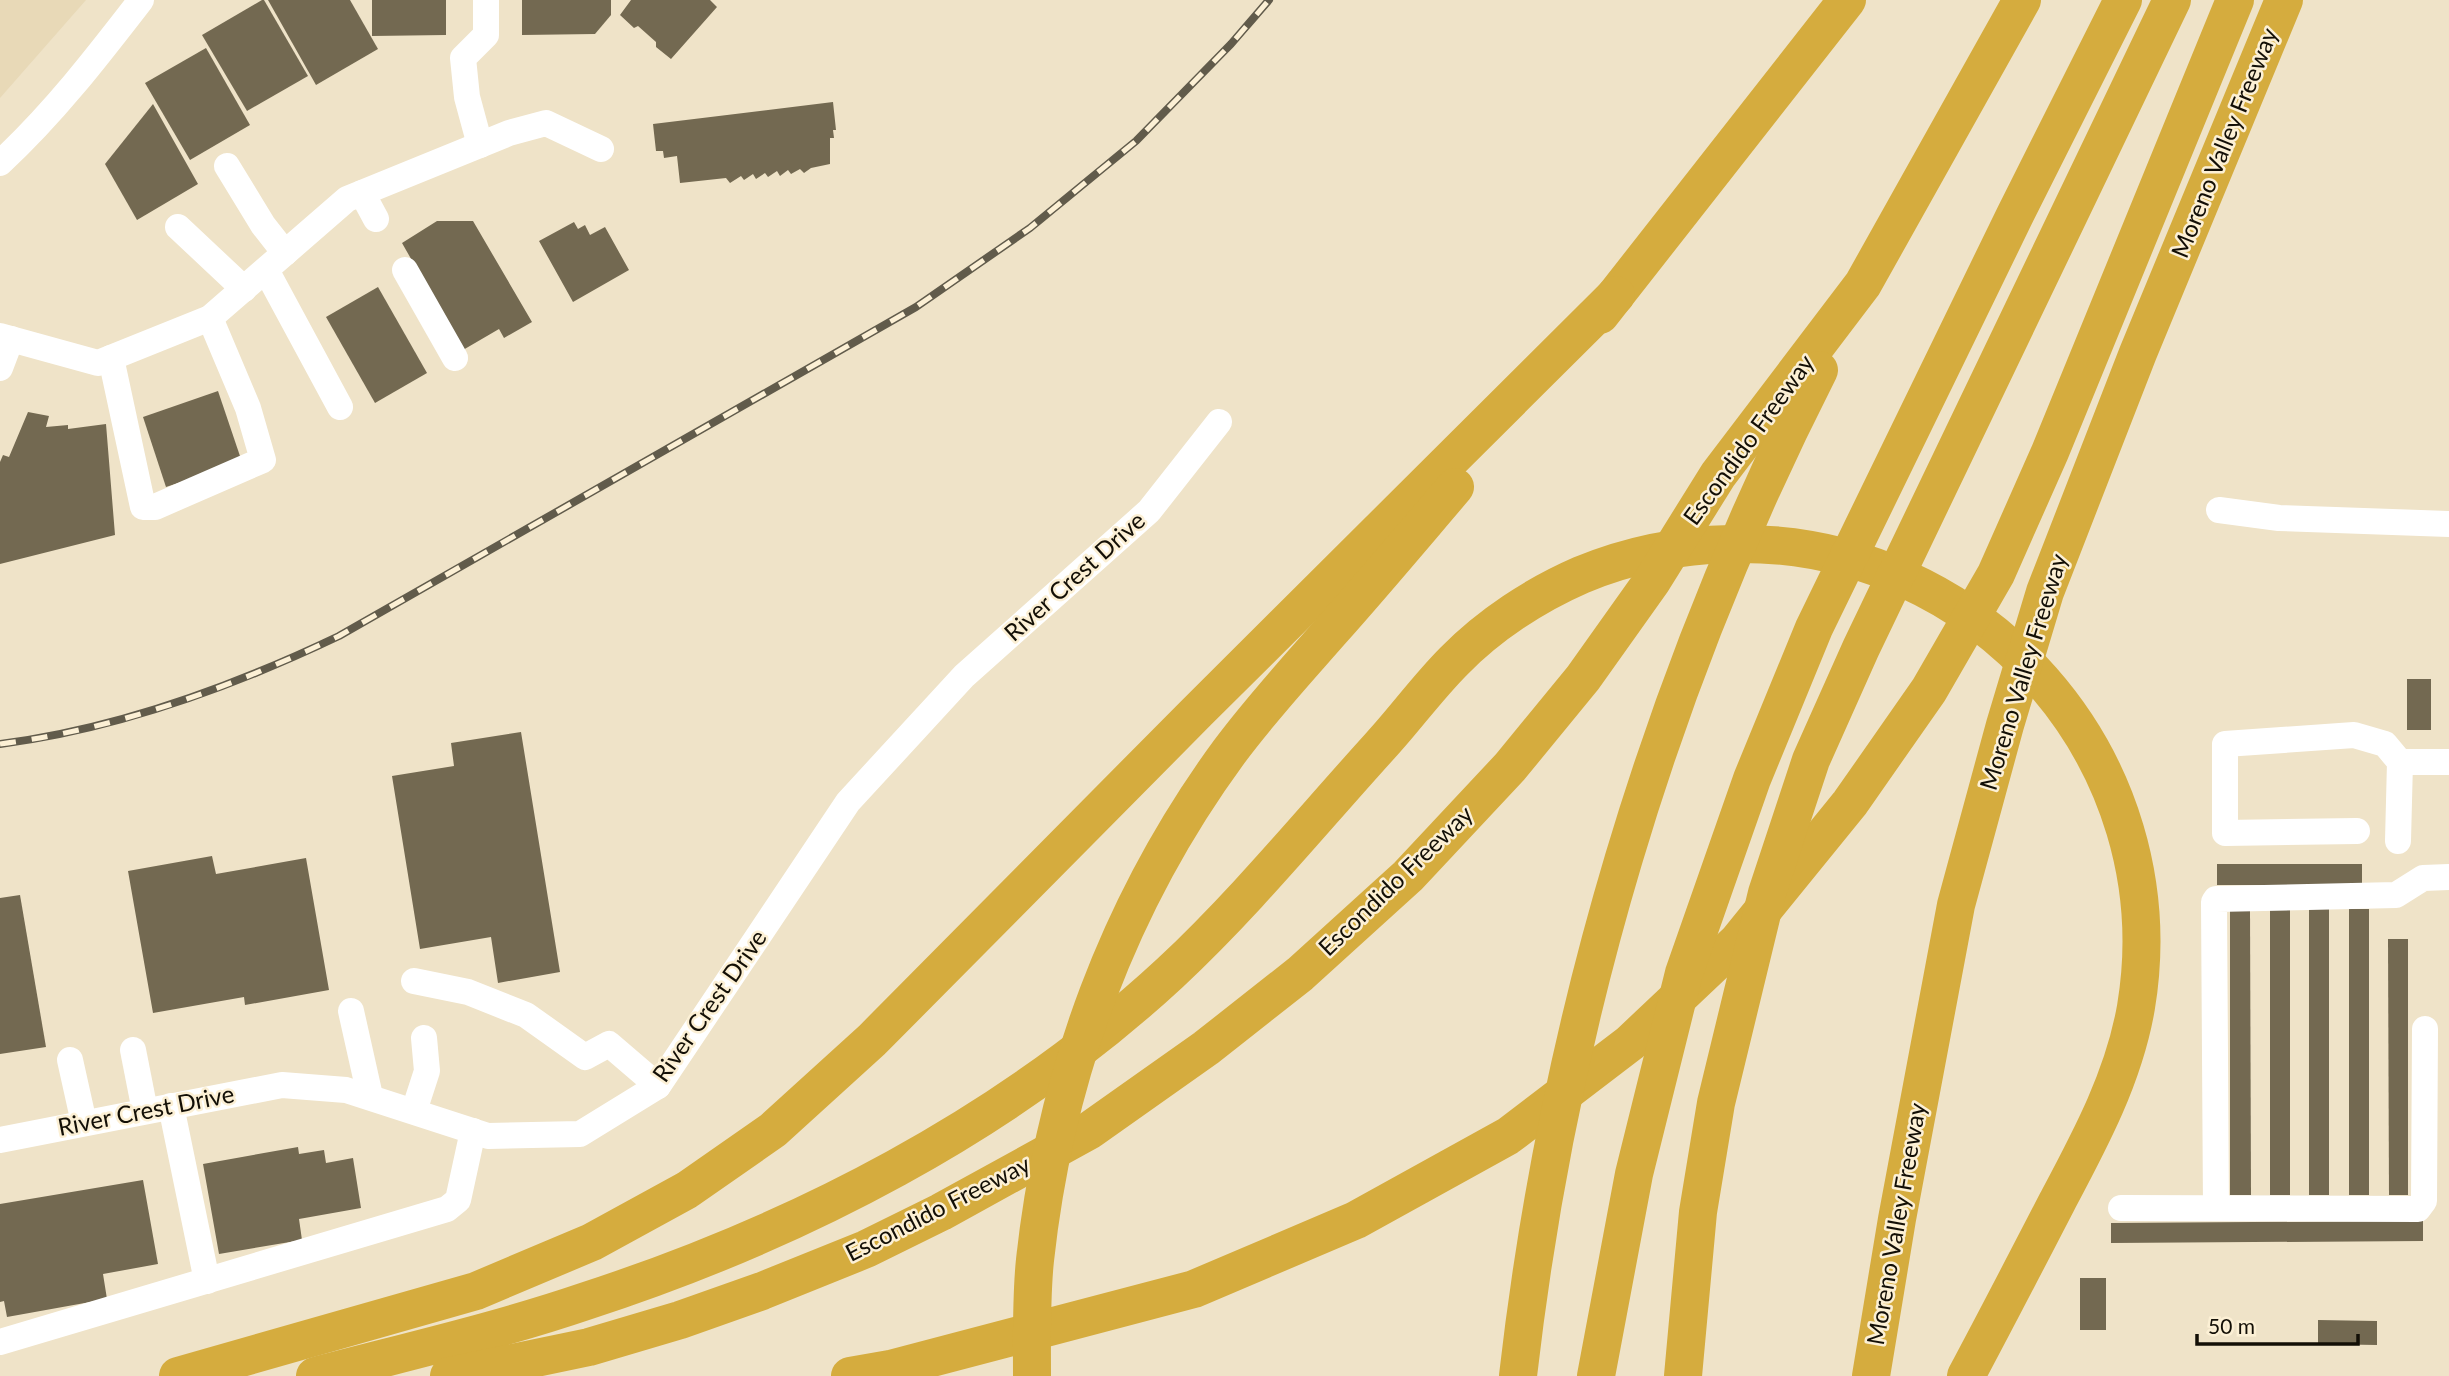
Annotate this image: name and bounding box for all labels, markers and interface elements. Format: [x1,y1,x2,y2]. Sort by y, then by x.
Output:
street label: Moreno Valley Freeway [2164,23,2283,262]
street label: Escondido Freeway [1676,348,1820,530]
street label: River Crest Drive [998,505,1150,647]
street label: Moreno Valley Freeway [1973,549,2072,793]
street label: Escondido Freeway [1312,798,1479,961]
street label: River Crest Drive [646,924,772,1087]
street label: River Crest Drive [55,1078,236,1141]
street label: Moreno Valley Freeway [1860,1100,1931,1347]
street label: Escondido Freeway [840,1148,1035,1267]
scale bar [2197,1302,2358,1346]
text: 50 m [2208,1313,2255,1338]

